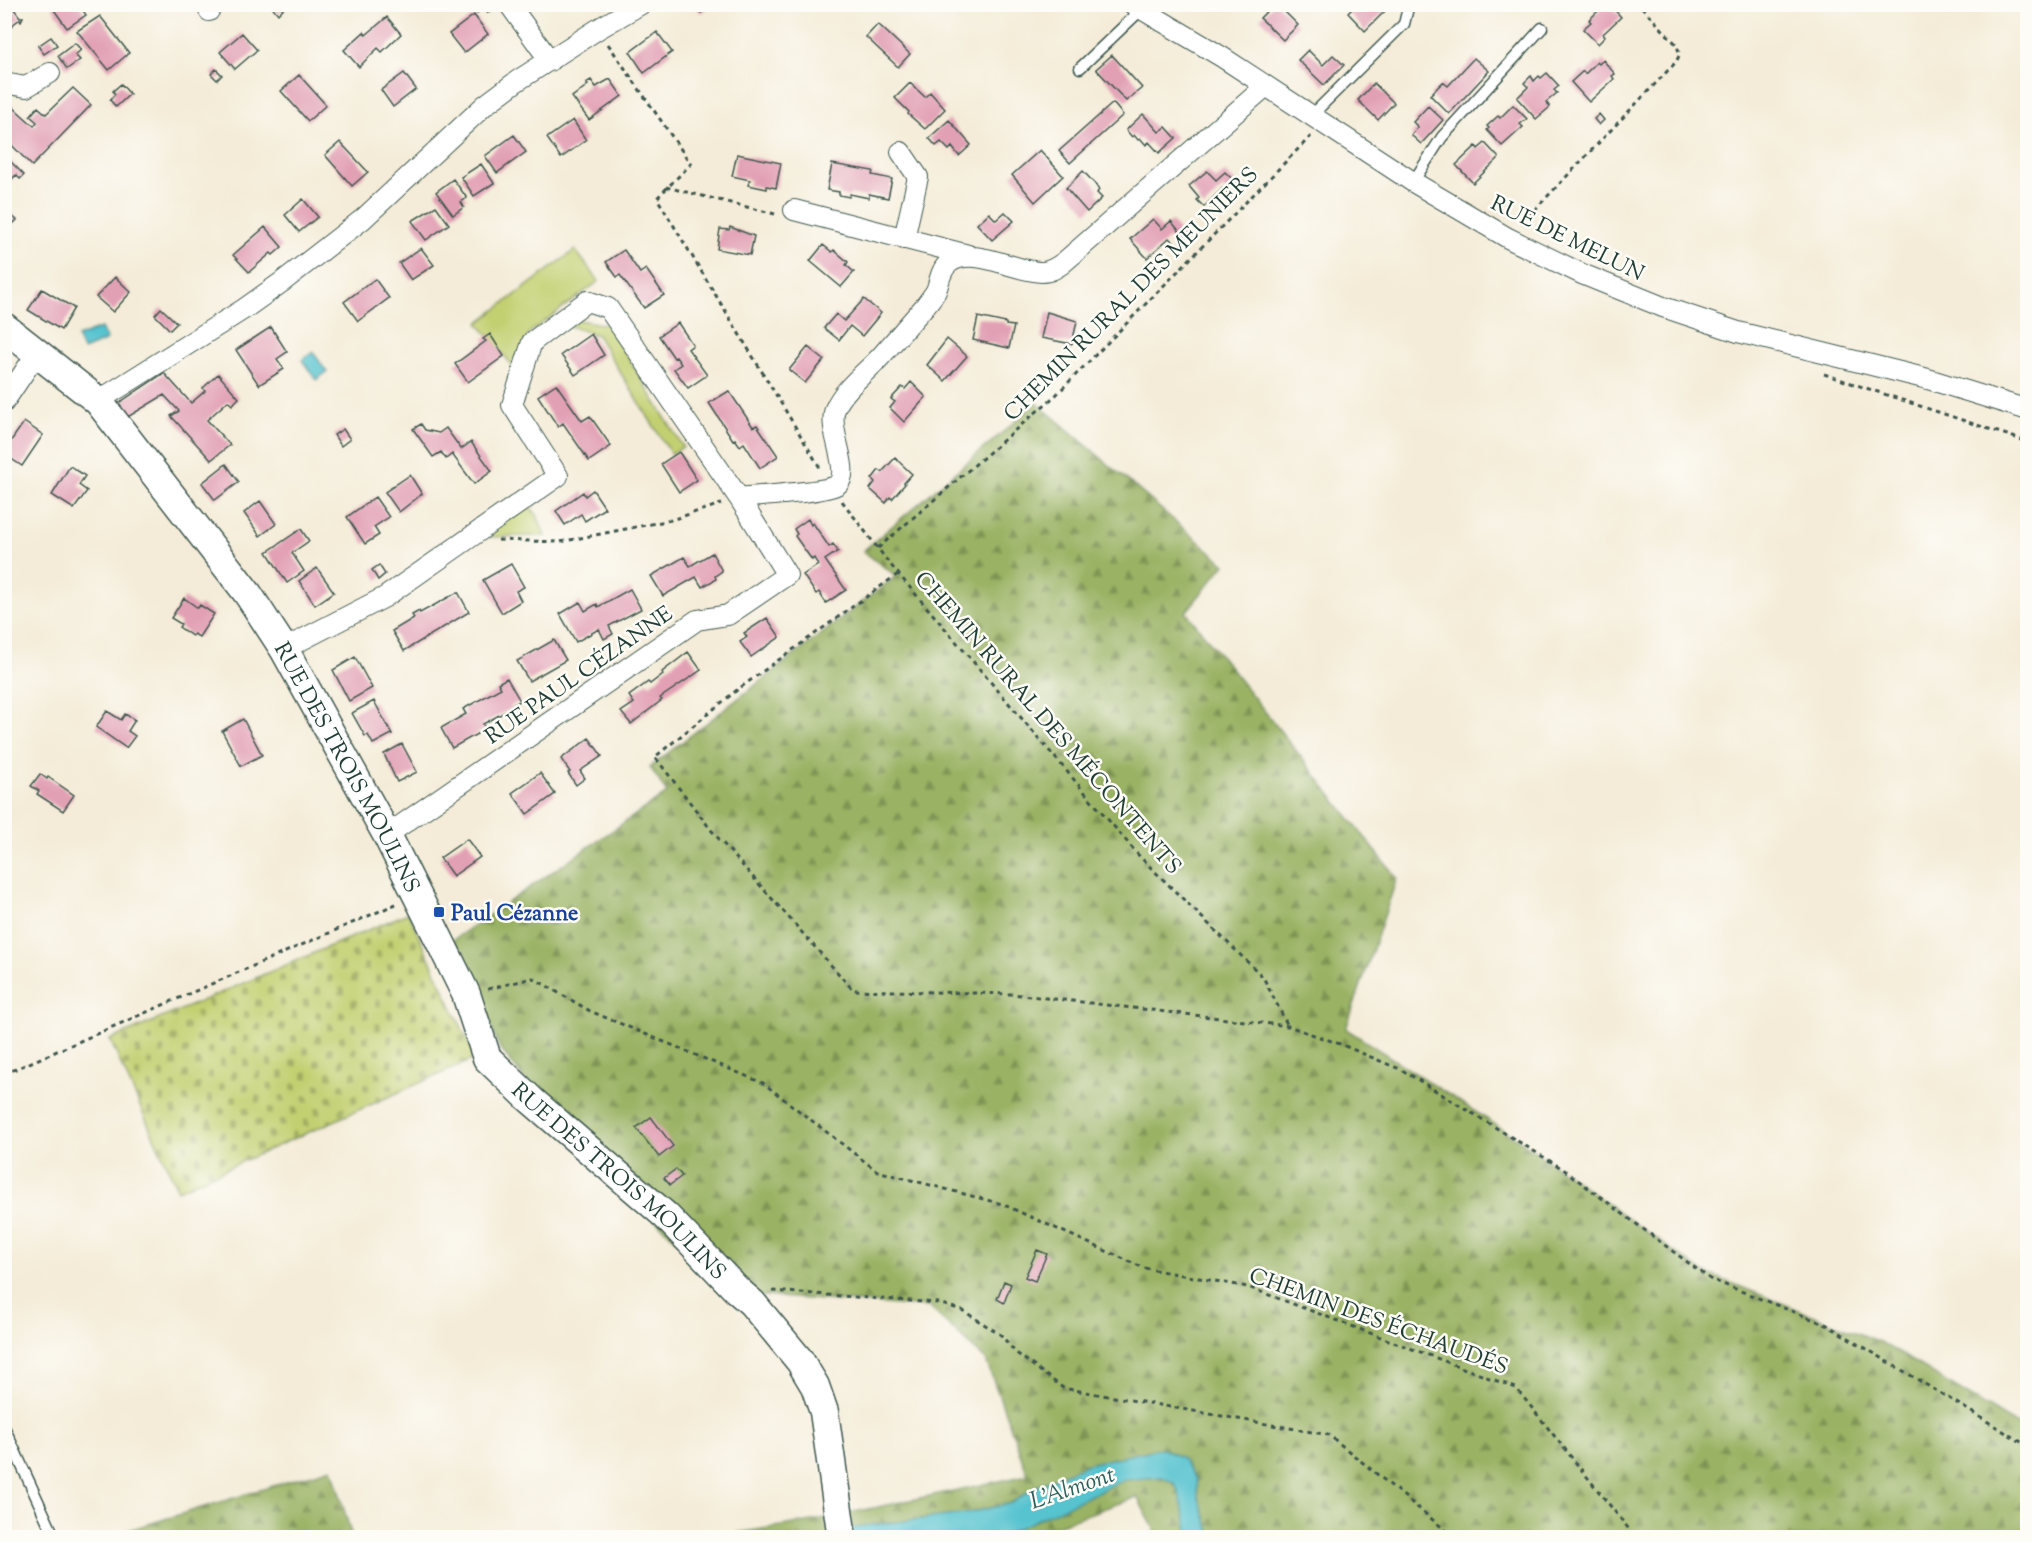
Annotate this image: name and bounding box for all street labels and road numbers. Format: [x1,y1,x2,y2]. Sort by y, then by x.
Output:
street label: CHEMIN RURAL DES MEUNIERS [997,160,1267,430]
street label: RUE DE MELUN [1484,189,1649,291]
street label: CHEMIN RURAL DES MÉCONTENTS [906,565,1188,883]
street label: RUE PAUL CÉZANNE [479,599,680,754]
street label: RUE DES TROIS MOULINS [264,637,426,899]
street label: RUE DES TROIS MOULINS [503,1076,732,1289]
street label: CHEMIN DES ÉCHAUDÉS [1244,1260,1512,1385]

